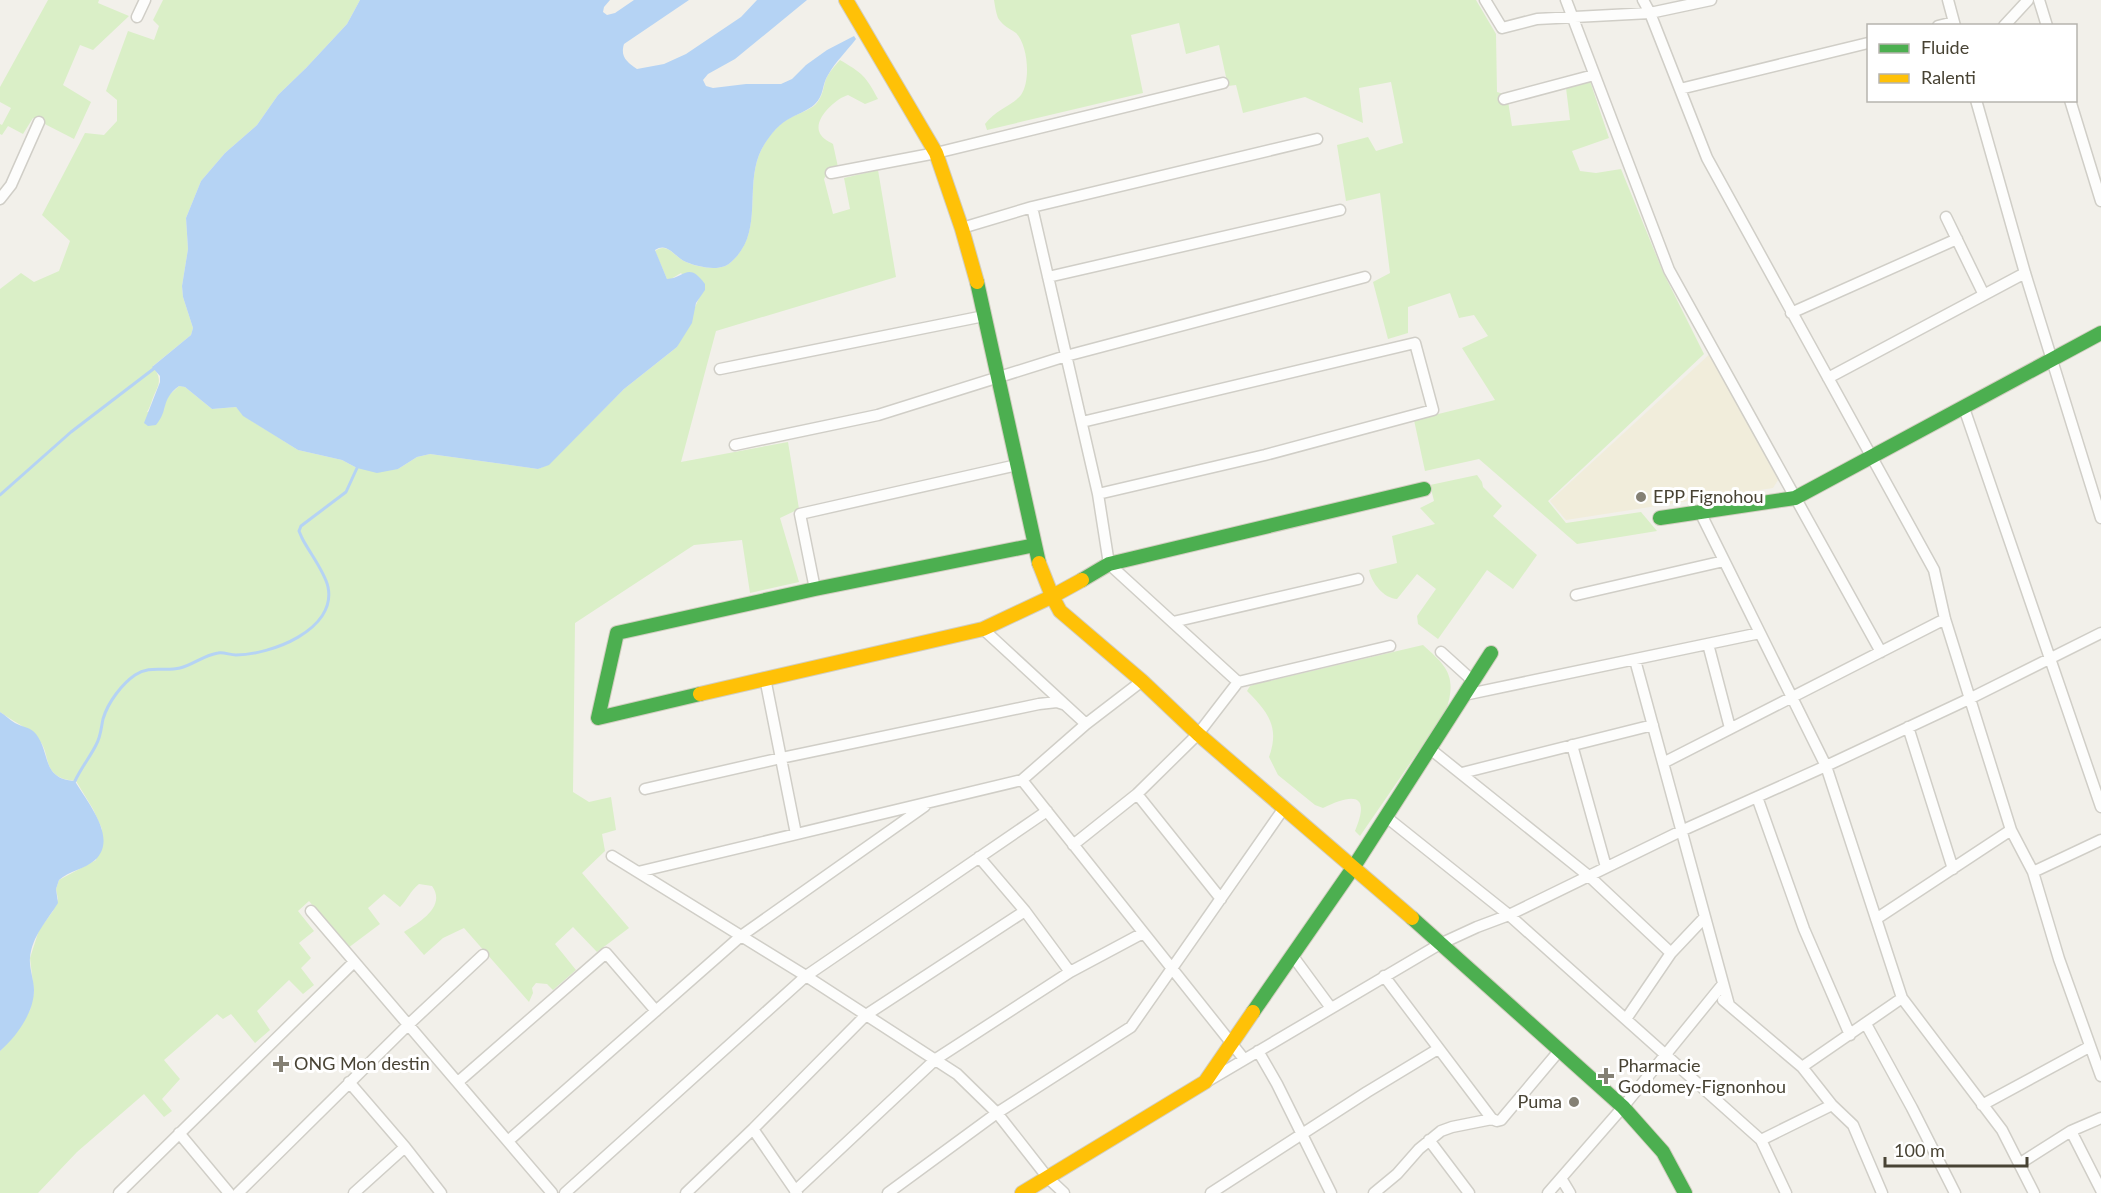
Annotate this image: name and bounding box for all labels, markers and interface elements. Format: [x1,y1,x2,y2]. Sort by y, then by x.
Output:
legend [1867,24,2077,102]
text: Fluide [1921,36,1969,58]
text: Ralenti [1921,66,1976,88]
place label: EPP Fignohou [1653,485,1764,507]
marker: EPP Fignohou [1634,490,1648,504]
place label: ONG Mon destin [294,1052,430,1074]
place label: Pharmacie Godomey-Fignonhou [1618,1054,1786,1097]
marker: ONG Mon destin [272,1055,290,1073]
marker: Pharmacie Godomey-Fignonhou [1599,1069,1613,1083]
place label: Puma [1517,1090,1562,1112]
marker: Puma [1567,1095,1581,1109]
scale bar [1885,1130,2028,1168]
text: 100 m [1894,1139,1945,1161]

